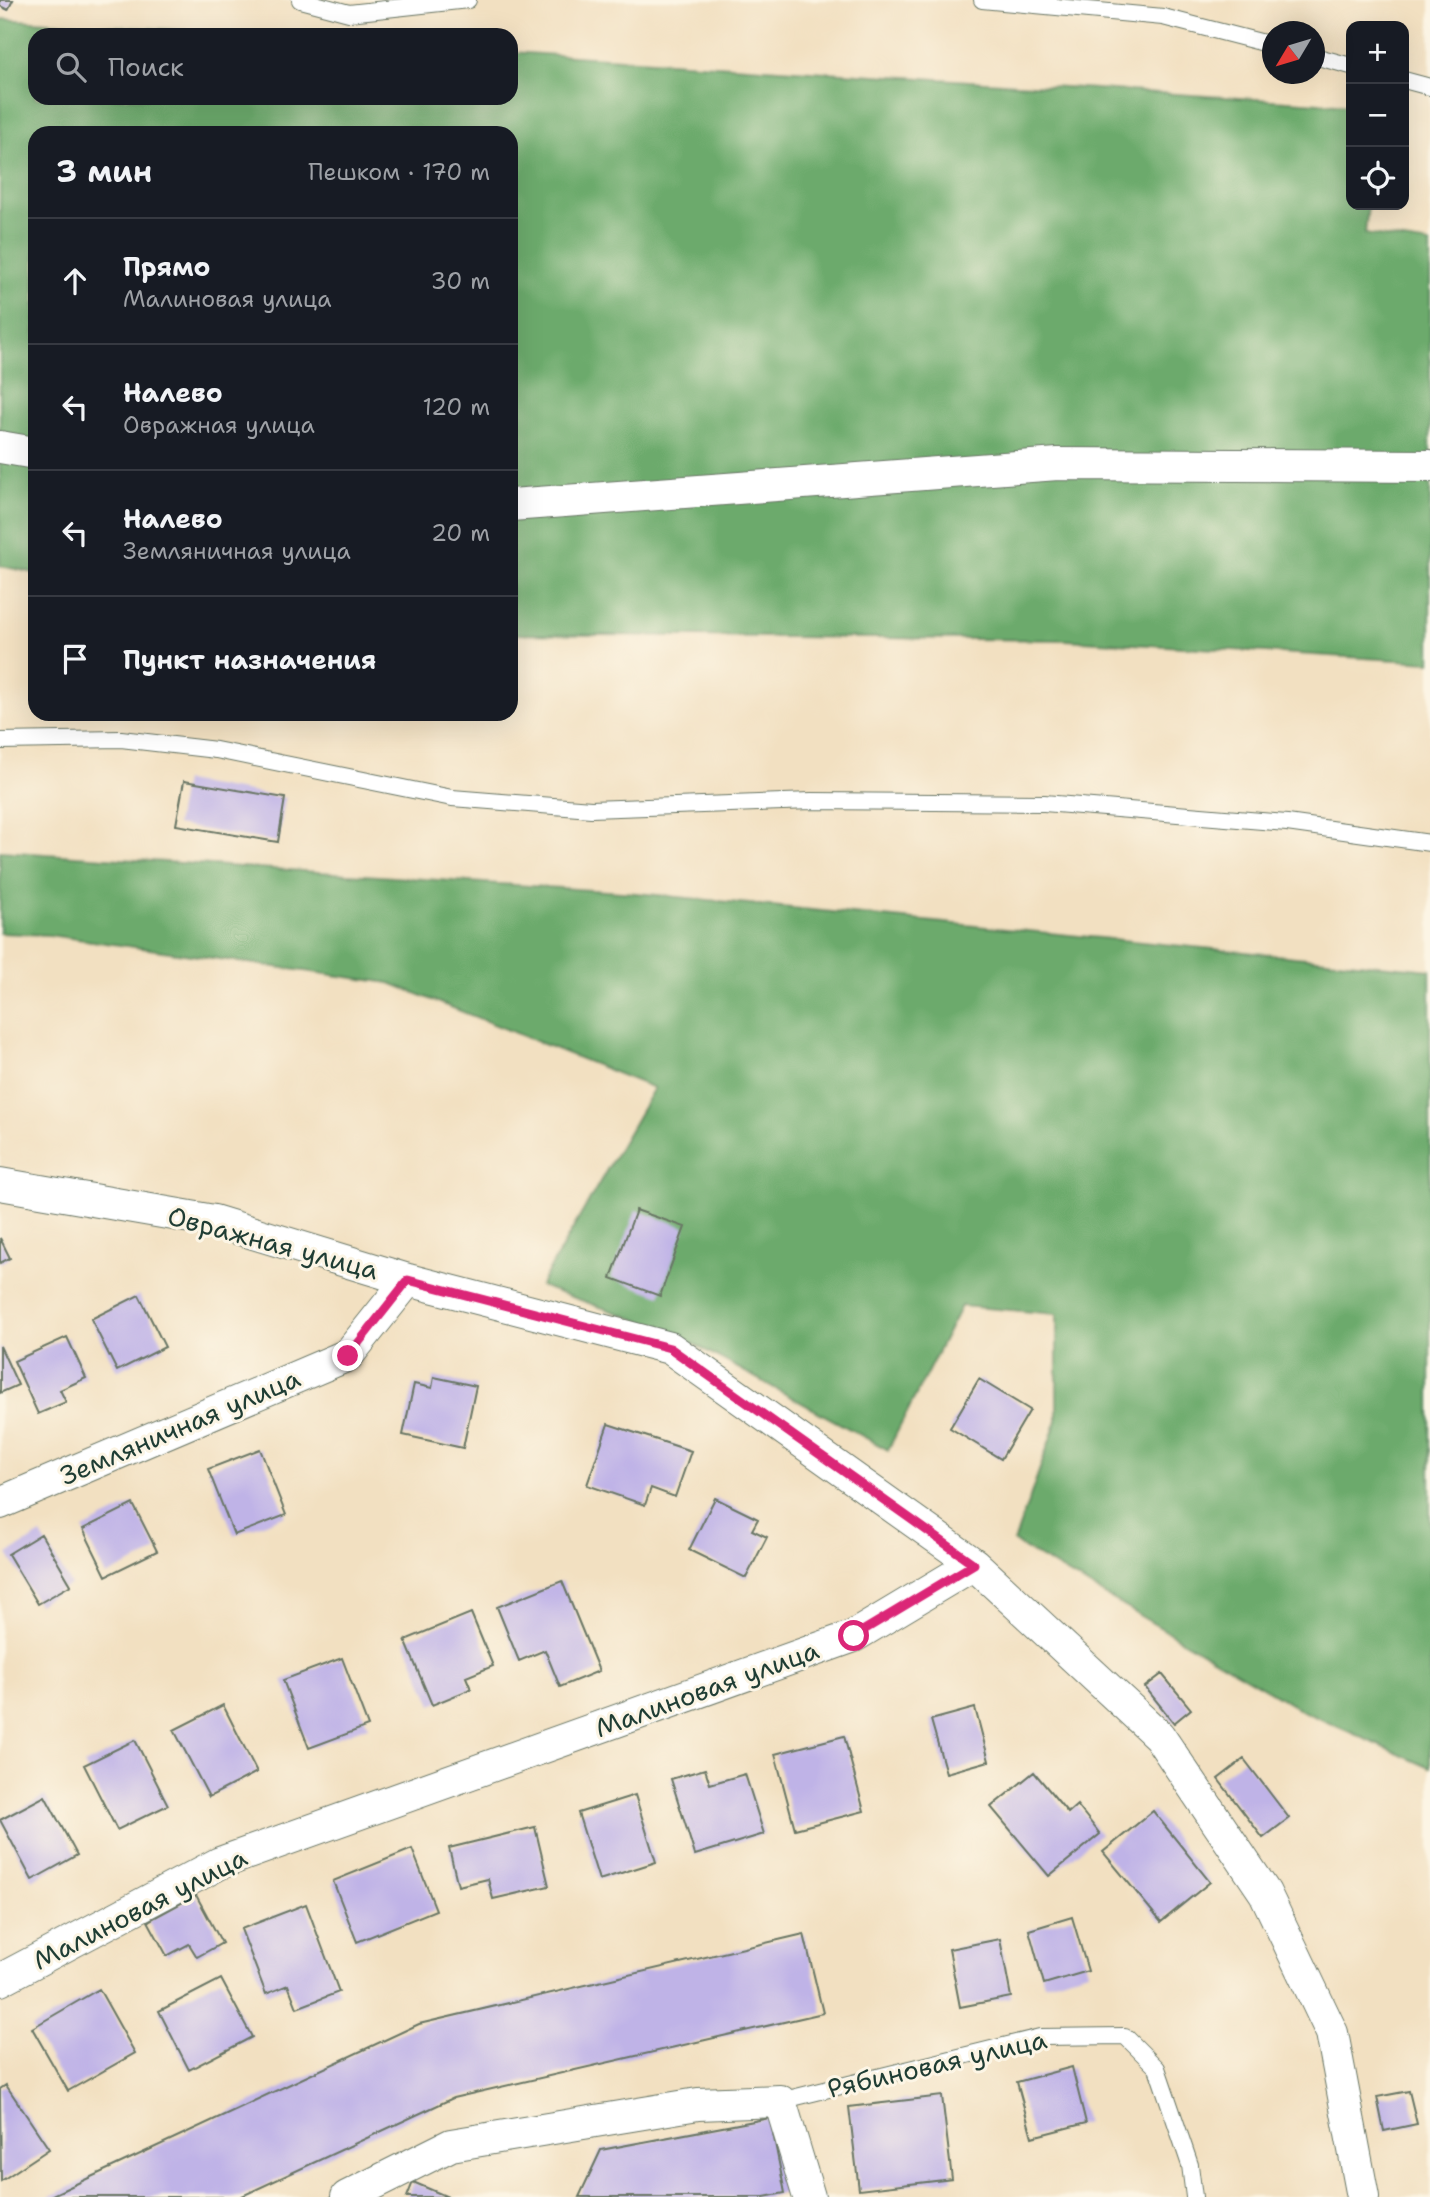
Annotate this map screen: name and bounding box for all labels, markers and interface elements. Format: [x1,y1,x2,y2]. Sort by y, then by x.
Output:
north arrow [1262,21,1325,84]
map controls [1346,21,1409,210]
button: + [1346,21,1409,84]
search box [28,28,518,105]
icon: search [52,48,90,86]
text: Поиск [108,49,184,84]
button: − [1346,84,1409,147]
button: locate [1346,147,1409,210]
text: 3 мин [56,151,152,192]
text: Пешком · 170 m [308,157,490,187]
text: Прямо [123,249,211,284]
icon: ahead [56,262,94,300]
text: 30 m [431,266,490,296]
text: Малиновая улица [123,284,331,314]
text: Налево [123,375,223,410]
icon: left [56,388,94,426]
text: 120 m [422,392,490,422]
text: Овражная улица [123,410,315,440]
text: Налево [123,501,223,536]
icon: left [56,514,94,552]
text: 20 m [431,518,490,548]
text: Земляничная улица [123,536,351,566]
icon: arrive [56,640,94,678]
text: Пункт назначения [123,642,376,677]
street label: Овражная улица [164,1198,382,1287]
route end [332,1340,363,1371]
street label: Земляничная улица [54,1360,305,1493]
route start [838,1620,869,1651]
street label: Малиновая улица [590,1632,824,1745]
street label: Малиновая улица [27,1839,253,1978]
street label: Рябиновая улица [824,2021,1050,2106]

